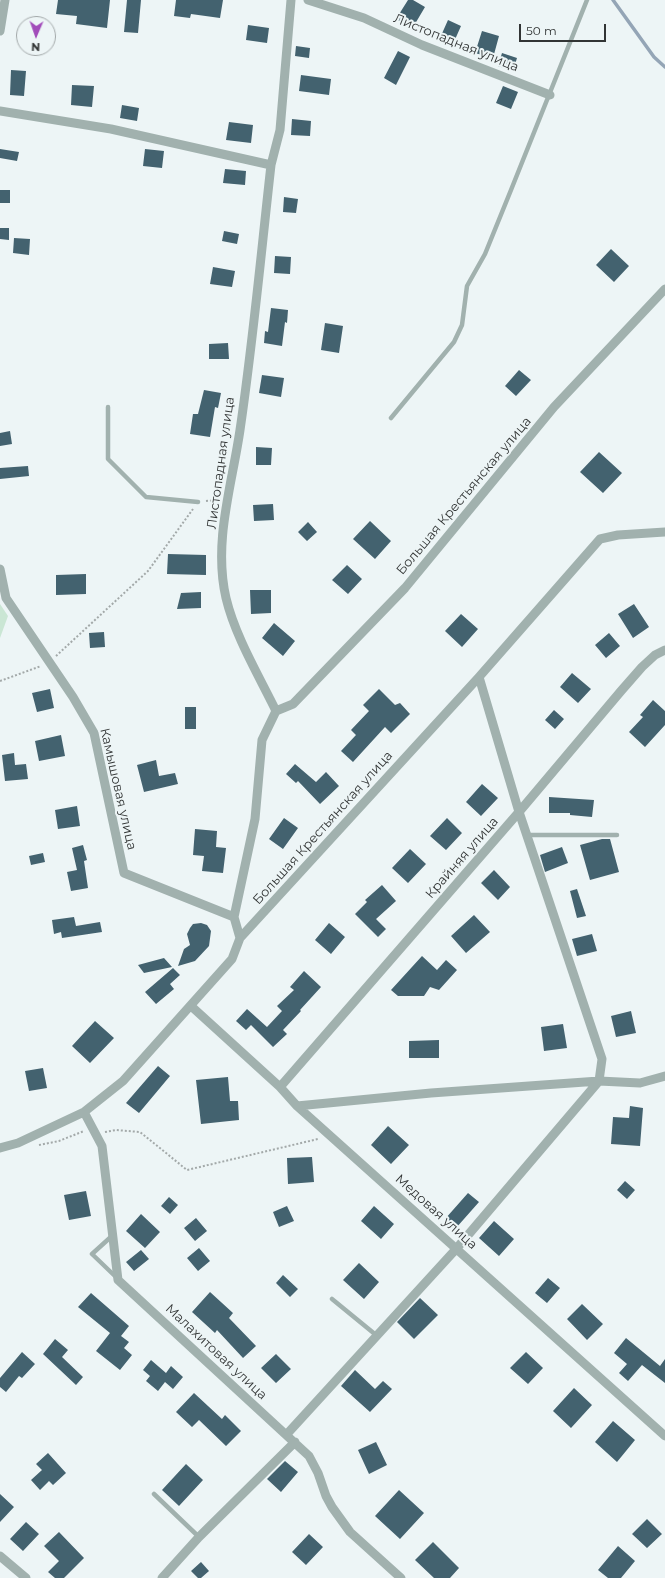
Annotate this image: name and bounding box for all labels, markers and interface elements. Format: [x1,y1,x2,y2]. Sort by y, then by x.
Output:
street label: Листопадная улица [391,11,521,75]
north arrow [16,16,56,56]
scale bar [521,16,608,42]
text: 50 m [526,23,557,38]
text: N [31,40,40,54]
street label: Листопадная улица [204,396,238,530]
street label: Большая Крестьянская улица [393,414,535,578]
street label: Камышовая улица [96,727,140,851]
street label: Большая Крестьянская улица [250,748,396,908]
street label: Крайняя улица [422,814,502,902]
street label: Медовая улица [392,1171,480,1253]
street label: Малахитовая улица [162,1301,270,1403]

